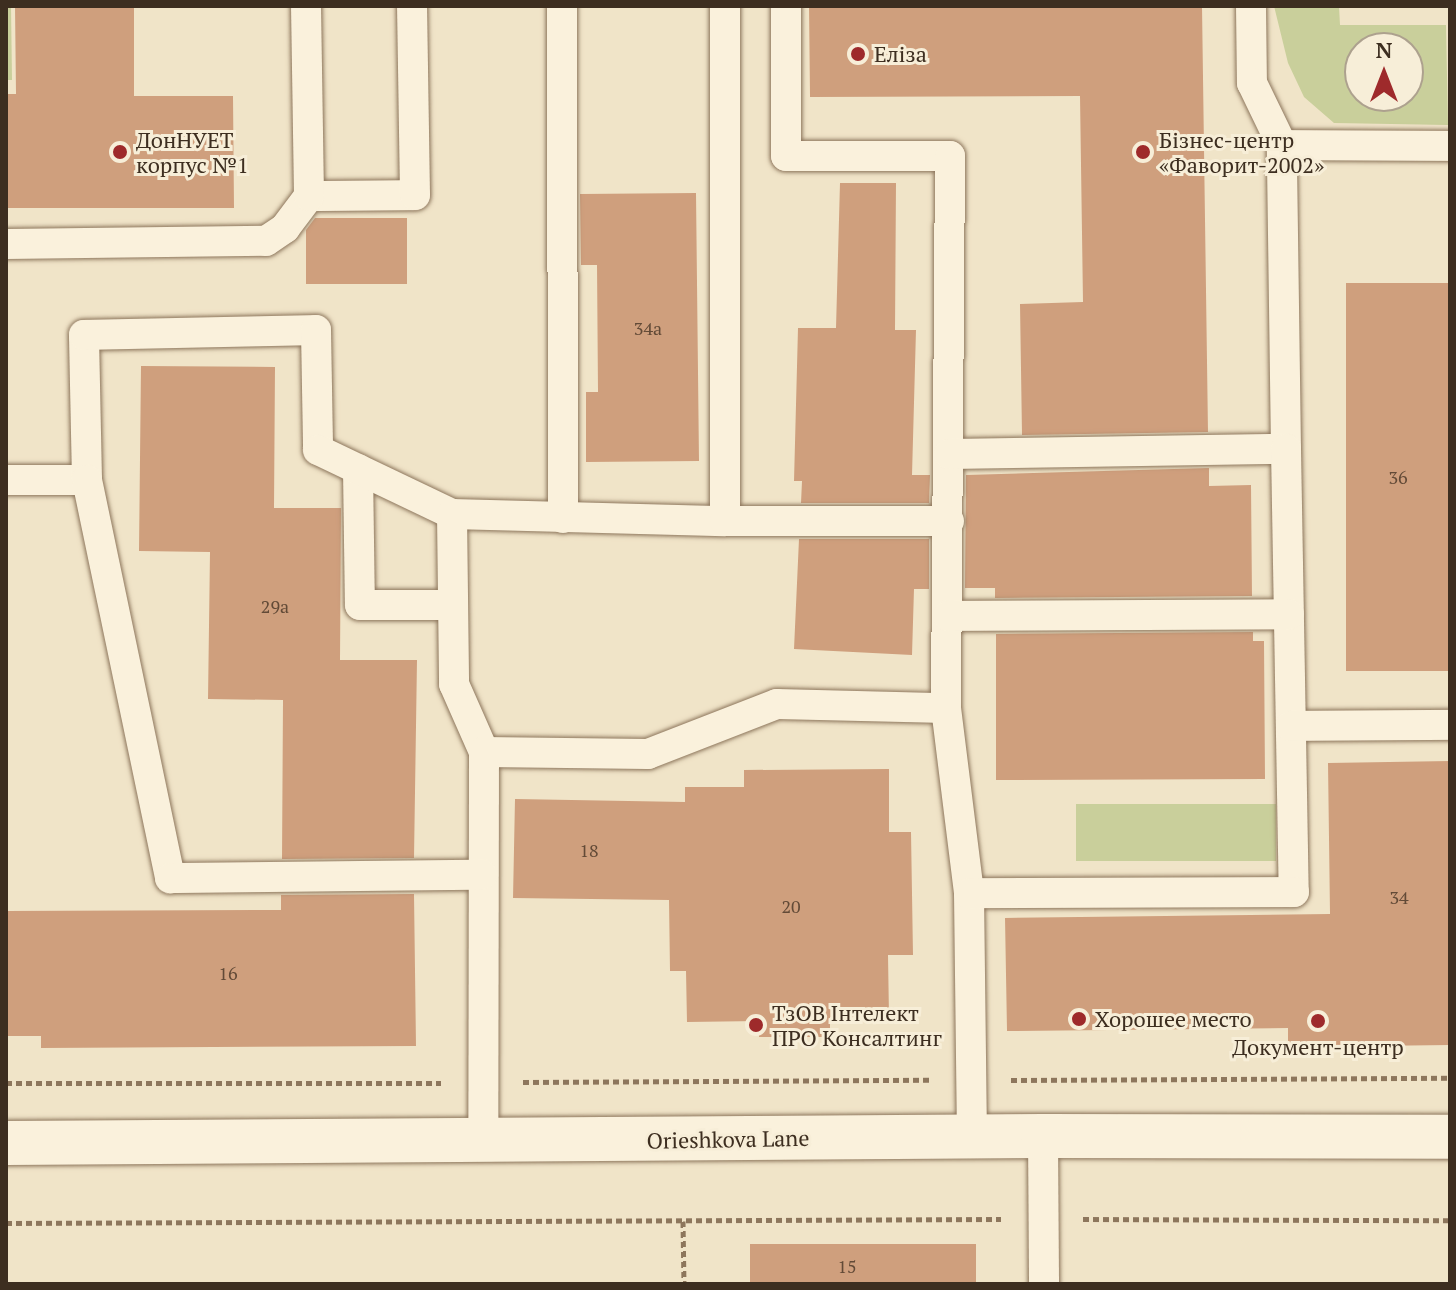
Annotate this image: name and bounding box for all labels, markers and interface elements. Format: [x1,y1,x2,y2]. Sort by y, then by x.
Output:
north arrow [1344,32,1424,112]
text: N [1376,35,1392,64]
place label: Еліза [874,41,927,67]
marker: Еліза [849,45,867,63]
place label: ДонНУЕТ корпус №1 [136,126,249,178]
place label: Бізнес-центр «Фаворит-2002» [1159,126,1324,178]
marker: ДонНУЕТ корпус №1 [111,143,129,161]
marker: Бізнес-центр «Фаворит-2002» [1134,143,1152,161]
house number: 34а [634,317,662,339]
house number: 36 [1388,466,1408,488]
house number: 29а [261,595,289,617]
house number: 18 [579,839,599,861]
house number: 34 [1389,886,1409,908]
house number: 20 [781,895,801,917]
house number: 16 [218,962,238,984]
place label: ТзОВ Інтелект ПРО Консалтинг [772,999,942,1050]
place label: Хорошее место [1095,1006,1252,1032]
marker: Хорошее место [1070,1010,1088,1028]
marker: Документ-центр [1309,1012,1327,1030]
marker: ТзОВ Інтелект ПРО Консалтинг [747,1016,765,1034]
place label: Документ-центр [1232,1034,1404,1060]
street label: Orieshkova Lane [646,1124,810,1154]
house number: 15 [837,1255,857,1277]

